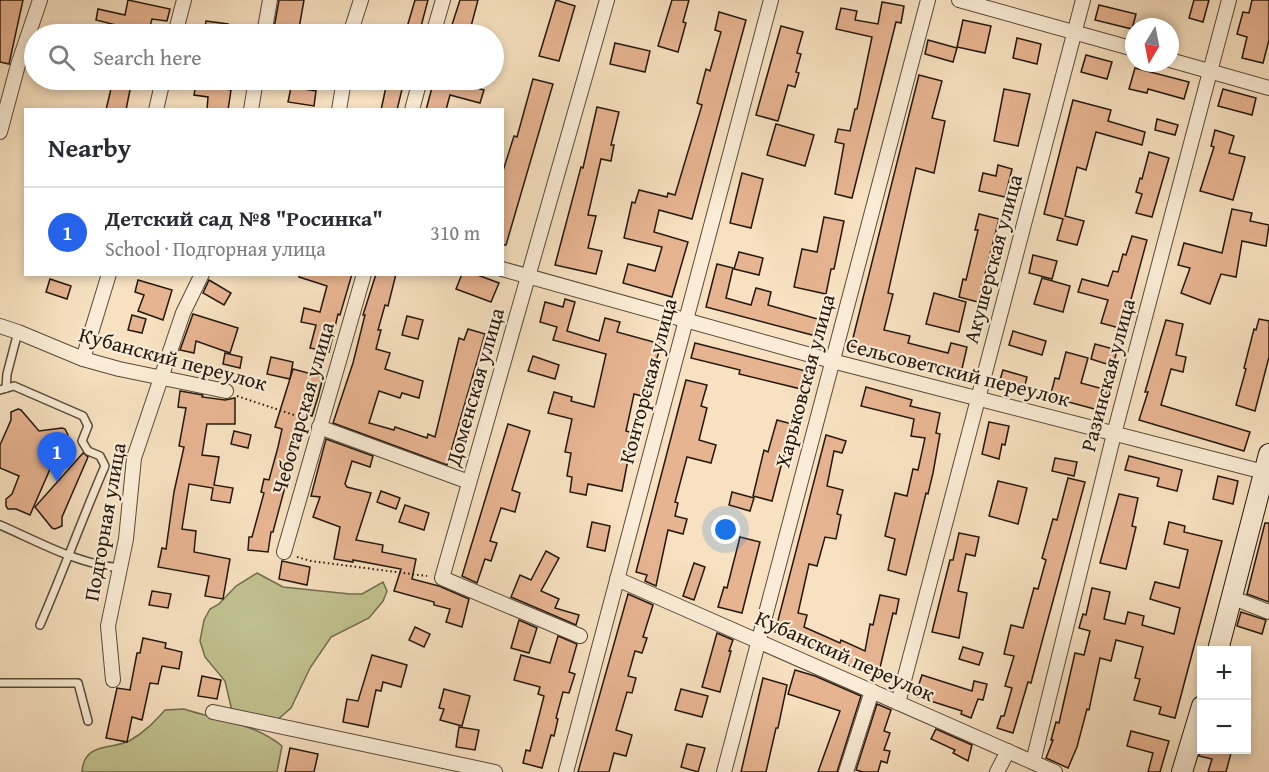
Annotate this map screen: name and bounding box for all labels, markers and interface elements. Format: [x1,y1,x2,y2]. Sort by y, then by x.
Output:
north arrow [1125,18,1179,72]
search box [24,24,504,90]
icon: search [45,41,78,74]
text: Search here [93,41,202,73]
text: Nearby [48,128,131,167]
street label: Акушерская улица [955,171,1030,347]
text: Детский сад №8 "Росинка" [105,202,383,234]
text: 1 [62,218,73,247]
text: 310 m [430,218,480,247]
text: School · Подгорная улица [105,234,326,263]
street label: Харьковская улица [766,291,843,471]
street label: Конторская улица [611,295,685,467]
street label: Разинская улица [1072,295,1143,455]
street label: Доменская улица [437,304,512,471]
street label: Чеботарская улица [263,318,342,498]
street label: Кубанский переулок [76,319,270,399]
street label: Сельсоветский переулок [843,329,1073,414]
pin: 1 [38,432,76,482]
street label: Подгорная улица [75,440,134,604]
your location [711,515,740,544]
street label: Кубанский переулок [751,602,940,709]
map controls [1197,646,1251,754]
button: + [1197,646,1251,700]
button: − [1197,700,1251,754]

